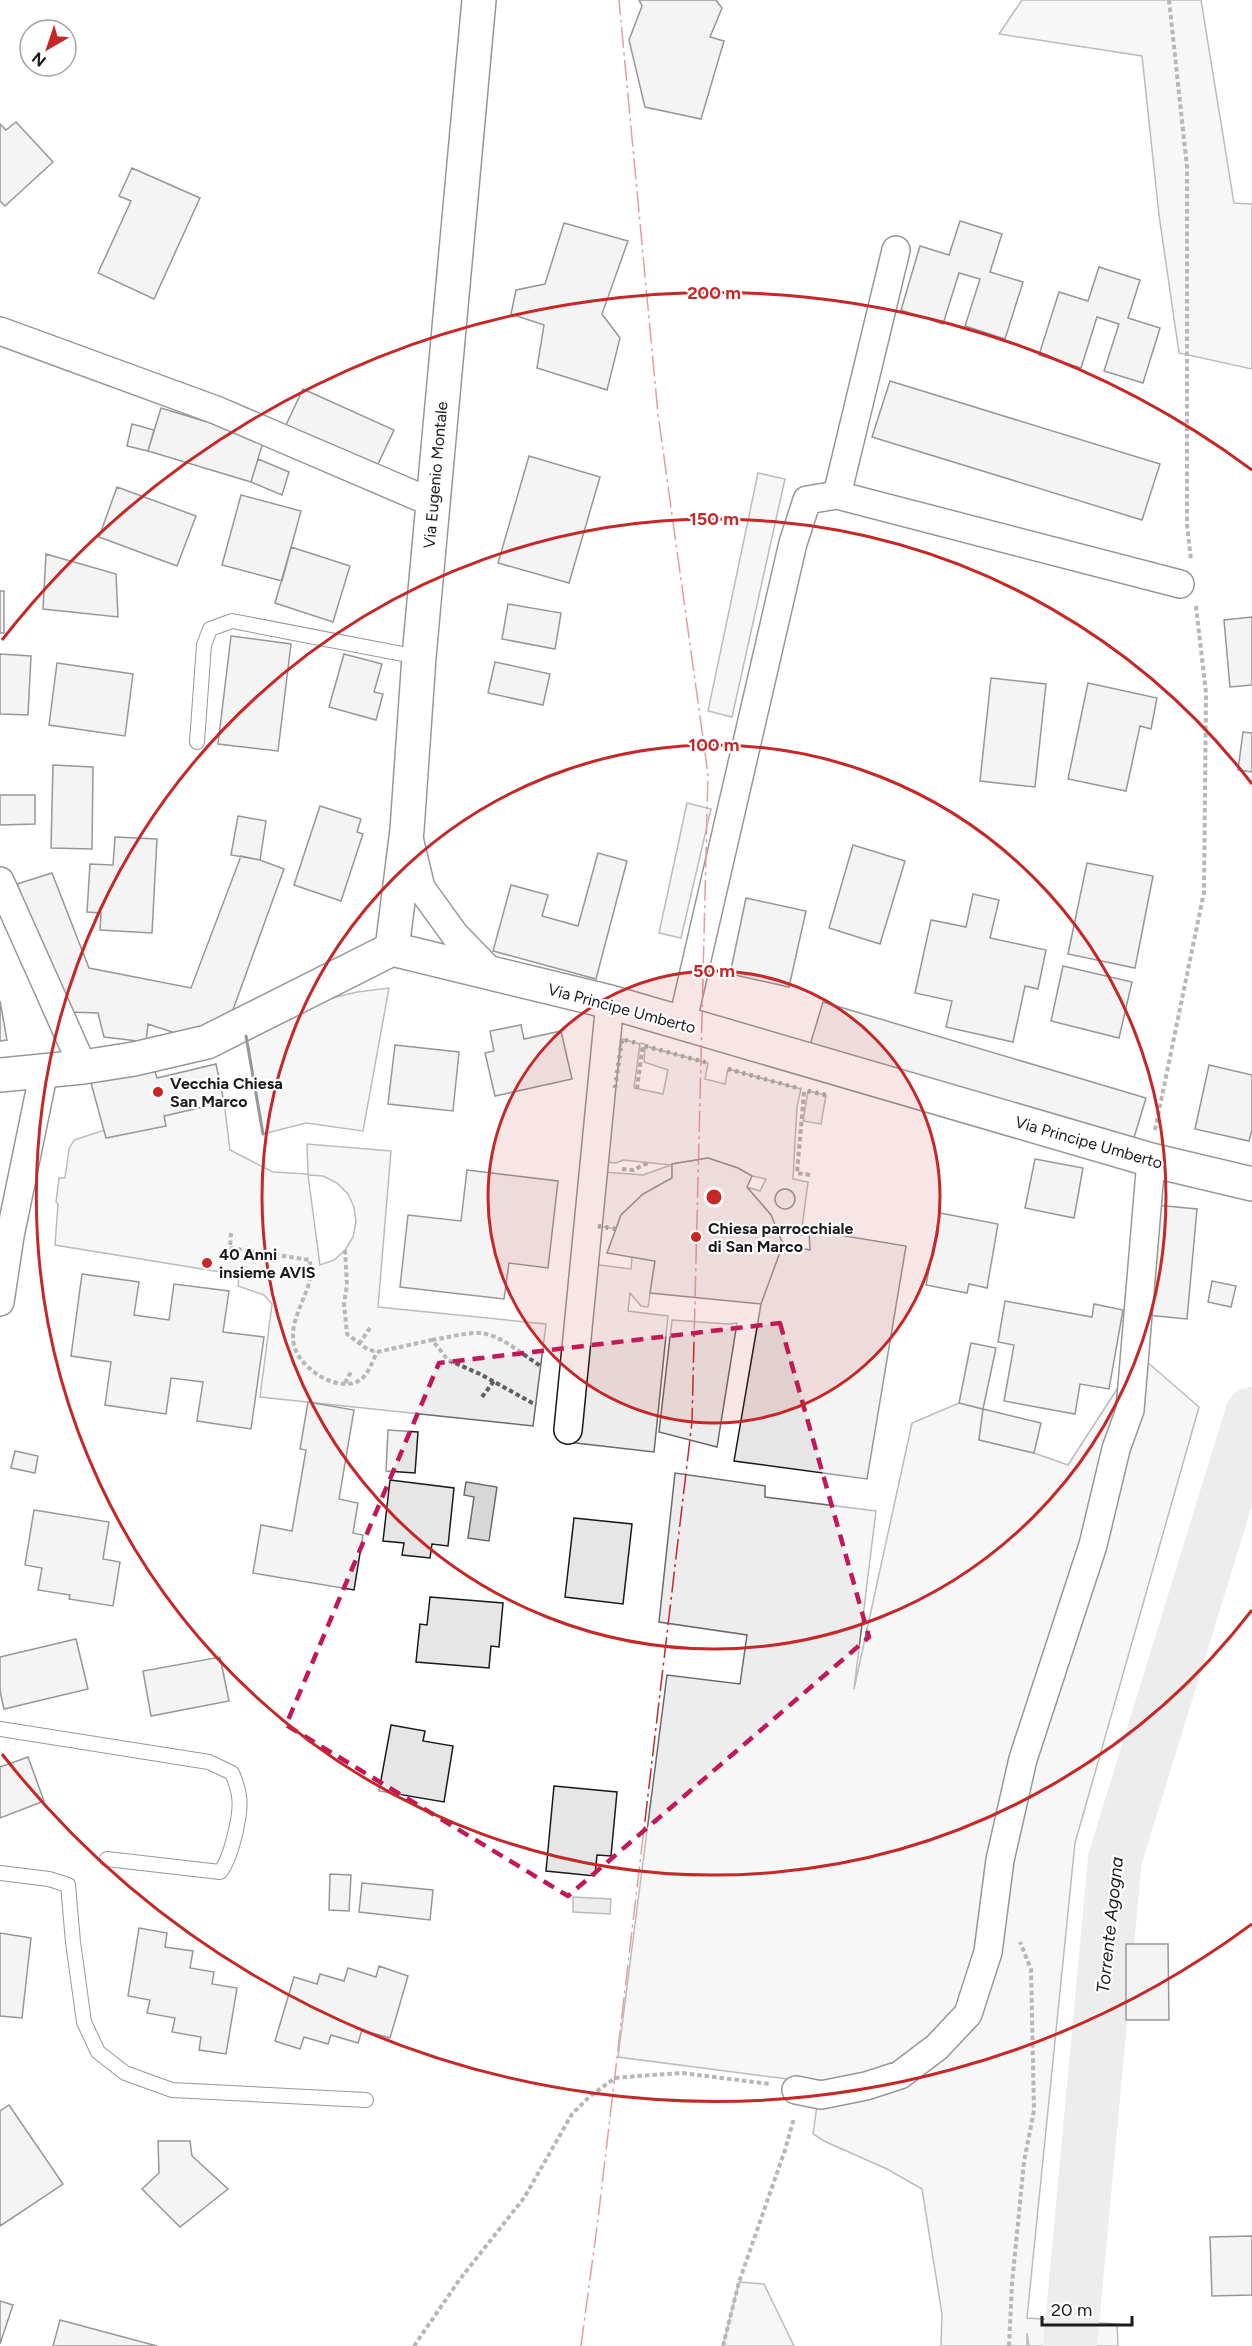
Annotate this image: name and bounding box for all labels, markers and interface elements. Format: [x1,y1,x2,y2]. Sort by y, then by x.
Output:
north arrow [18,18,78,78]
text: N [28,48,50,71]
text: 200 m [687,282,741,304]
street label: Via Eugenio Montale [420,400,451,549]
text: 150 m [689,508,739,530]
text: 100 m [689,734,739,756]
text: 50 m [693,960,735,982]
street label: Via Principe Umberto [546,980,698,1037]
place label: Vecchia Chiesa San Marco [170,1074,283,1111]
marker: Vecchia Chiesa San Marco [151,1085,165,1099]
street label: Via Principe Umberto [1013,1112,1165,1173]
centre of rings [704,1187,724,1207]
place label: Chiesa parrocchiale di San Marco [708,1219,853,1256]
marker: Chiesa parrocchiale di San Marco [689,1230,703,1244]
place label: 40 Anni insieme AVIS [219,1245,316,1282]
marker: 40 Anni insieme AVIS [200,1256,214,1270]
water label: Torrente Agogna [1092,1855,1128,1994]
scale bar [1042,2289,1132,2327]
text: 20 m [1051,2299,1092,2321]

